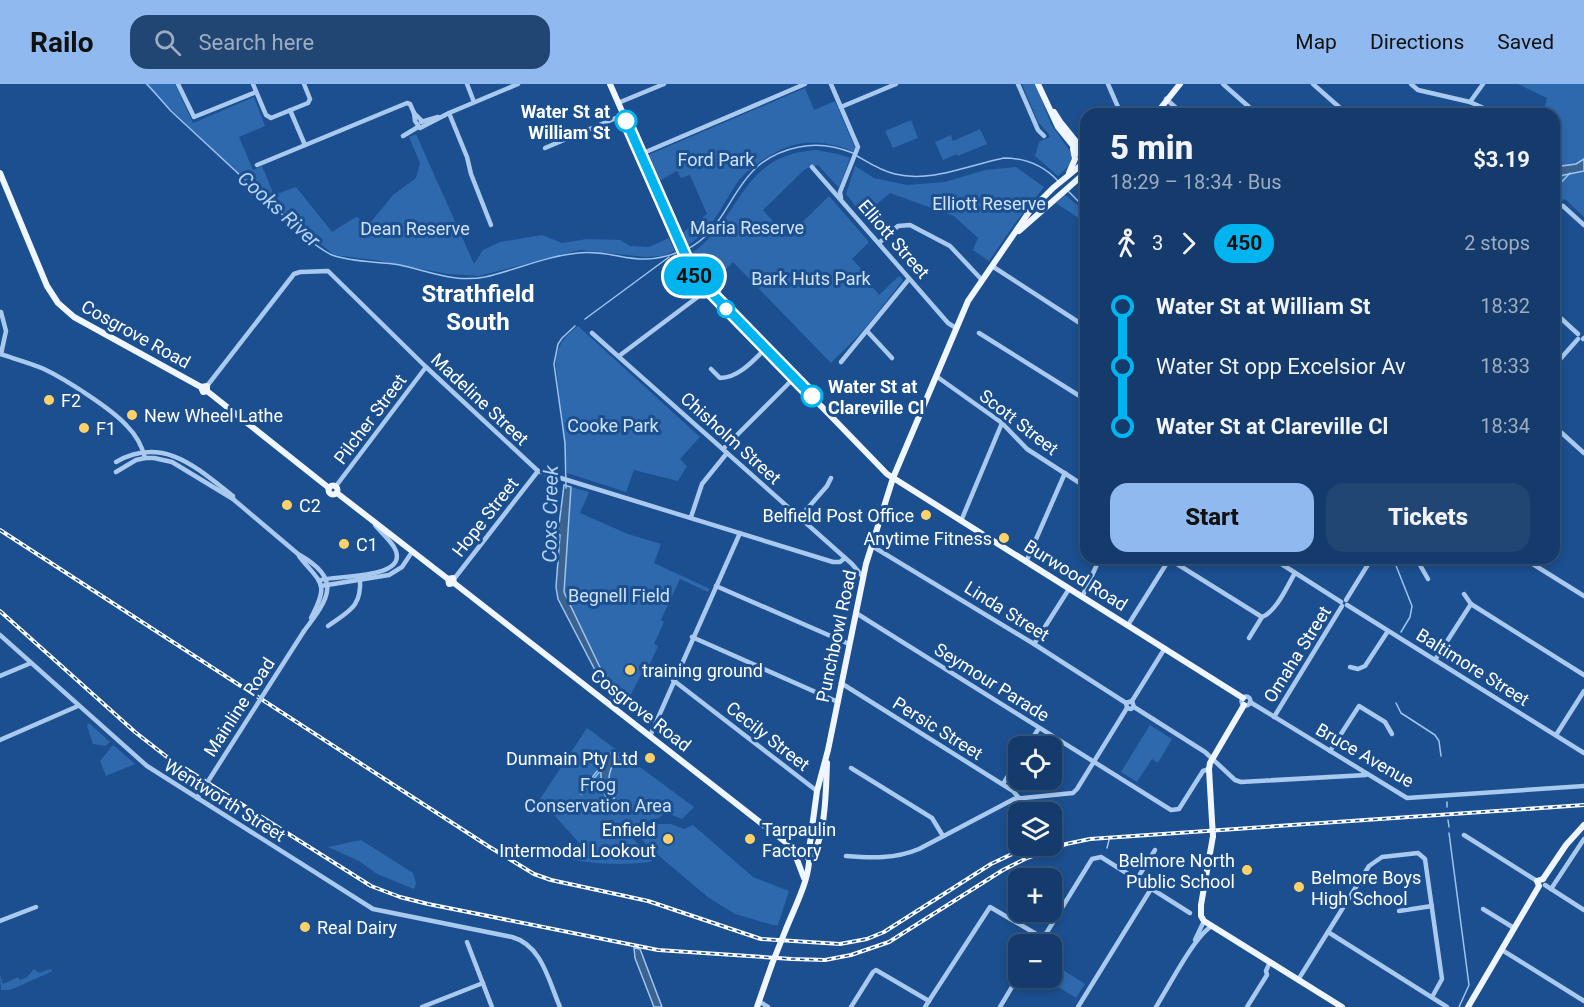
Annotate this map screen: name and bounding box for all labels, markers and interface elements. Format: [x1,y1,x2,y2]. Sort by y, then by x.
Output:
search box [130,15,550,69]
text: Railo [30,26,94,59]
icon: search [151,26,184,59]
text: Search here [199,30,314,55]
text: Map [1295,30,1337,54]
text: Directions [1370,30,1464,54]
text: Saved [1497,30,1554,54]
place label: Water St at William St [521,101,610,143]
marker: Water St at William St [615,110,637,132]
text: 5 min [1110,128,1193,167]
text: $3.19 [1473,147,1530,172]
park label: Ford Park [678,149,755,170]
water label: Cooks River [233,166,326,253]
text: 18:29 – 18:34 · Bus [1110,170,1282,194]
park label: Elliott Reserve [932,193,1046,214]
street label: Elliott Street [854,195,934,283]
park label: Maria Reserve [690,217,804,238]
park label: Dean Reserve [360,218,470,239]
icon: walk [1110,227,1143,260]
icon: forward [1172,227,1205,260]
text: 3 [1152,231,1163,255]
text: 450 [1226,231,1262,255]
text: 2 stops [1464,231,1530,255]
line badge: 450 [660,256,728,296]
text: 450 [676,264,712,288]
park label: Bark Huts Park [751,268,872,289]
district label: Strathfield South [421,280,535,336]
text: Water St at William St [1156,294,1371,319]
text: 18:32 [1480,294,1530,318]
street label: Cosgrove Road [78,295,194,373]
unlabelled marker [717,300,735,318]
street label: Madeline Street [427,349,533,450]
text: Water St opp Excelsior Av [1156,354,1406,379]
text: 18:33 [1480,354,1530,378]
street label: Pilcher Street [329,370,411,468]
place label: Water St at Clareville Cl [828,376,924,418]
marker: Water St at Clareville Cl [801,385,823,407]
street label: Scott Street [975,385,1063,459]
street label: Chisholm Street [677,388,786,489]
place label: F2 [61,390,81,411]
marker: F2 [42,393,56,407]
place label: New Wheel Lathe [144,405,283,426]
marker: New Wheel Lathe [125,408,139,422]
text: Water St at Clareville Cl [1156,414,1388,439]
text: 18:34 [1480,414,1530,438]
park label: Cooke Park [567,415,660,436]
place label: F1 [96,418,116,439]
marker: F1 [77,421,91,435]
water label: Coxs Creek [537,464,563,563]
street label: Hope Street [448,473,522,561]
button: Start [1110,483,1314,552]
button: Tickets [1326,483,1530,552]
place label: C2 [299,495,321,516]
marker: C2 [280,498,294,512]
place label: Belfield Post Office [762,505,914,526]
marker: Belfield Post Office [919,508,933,522]
place label: Anytime Fitness [863,528,992,549]
marker: Anytime Fitness [997,531,1011,545]
place label: C1 [356,534,378,555]
street label: Burwood Road [1021,535,1131,615]
marker: C1 [337,537,351,551]
street label: Punchbowl Road [812,568,860,704]
street label: Linda Street [961,577,1053,645]
park label: Begnell Field [568,585,670,606]
street label: Omaha Street [1259,602,1335,706]
street label: Baltimore Street [1413,624,1533,710]
street label: Seymour Parade [931,638,1053,726]
street label: Mainline Road [199,654,279,760]
place label: training ground [642,660,763,681]
marker: training ground [623,663,637,677]
street label: Cosgrove Road [587,664,695,756]
street label: Persic Street [889,692,987,764]
street label: Cecily Street [722,697,814,775]
street label: Bruce Avenue [1312,719,1418,791]
map controls [1008,736,1062,988]
button: locate [1008,736,1062,790]
place label: Dunmain Pty Ltd [506,748,638,769]
marker: Dunmain Pty Ltd [643,751,657,765]
street label: Wentworth Street [160,754,290,846]
park label: Frog Conservation Area [524,774,672,816]
button: layers [1008,802,1062,856]
place label: Enfield Intermodal Lookout [499,819,656,861]
place label: Tarpaulin Factory [762,819,836,861]
marker: Enfield Intermodal Lookout [661,832,675,846]
marker: Tarpaulin Factory [743,832,757,846]
place label: Belmore North Public School [1118,850,1235,892]
marker: Belmore North Public School [1240,863,1254,877]
place label: Belmore Boys High School [1311,867,1421,909]
button: + [1008,868,1062,922]
marker: Belmore Boys High School [1292,880,1306,894]
place label: Real Dairy [317,917,398,938]
marker: Real Dairy [298,920,312,934]
button: − [1008,934,1062,988]

